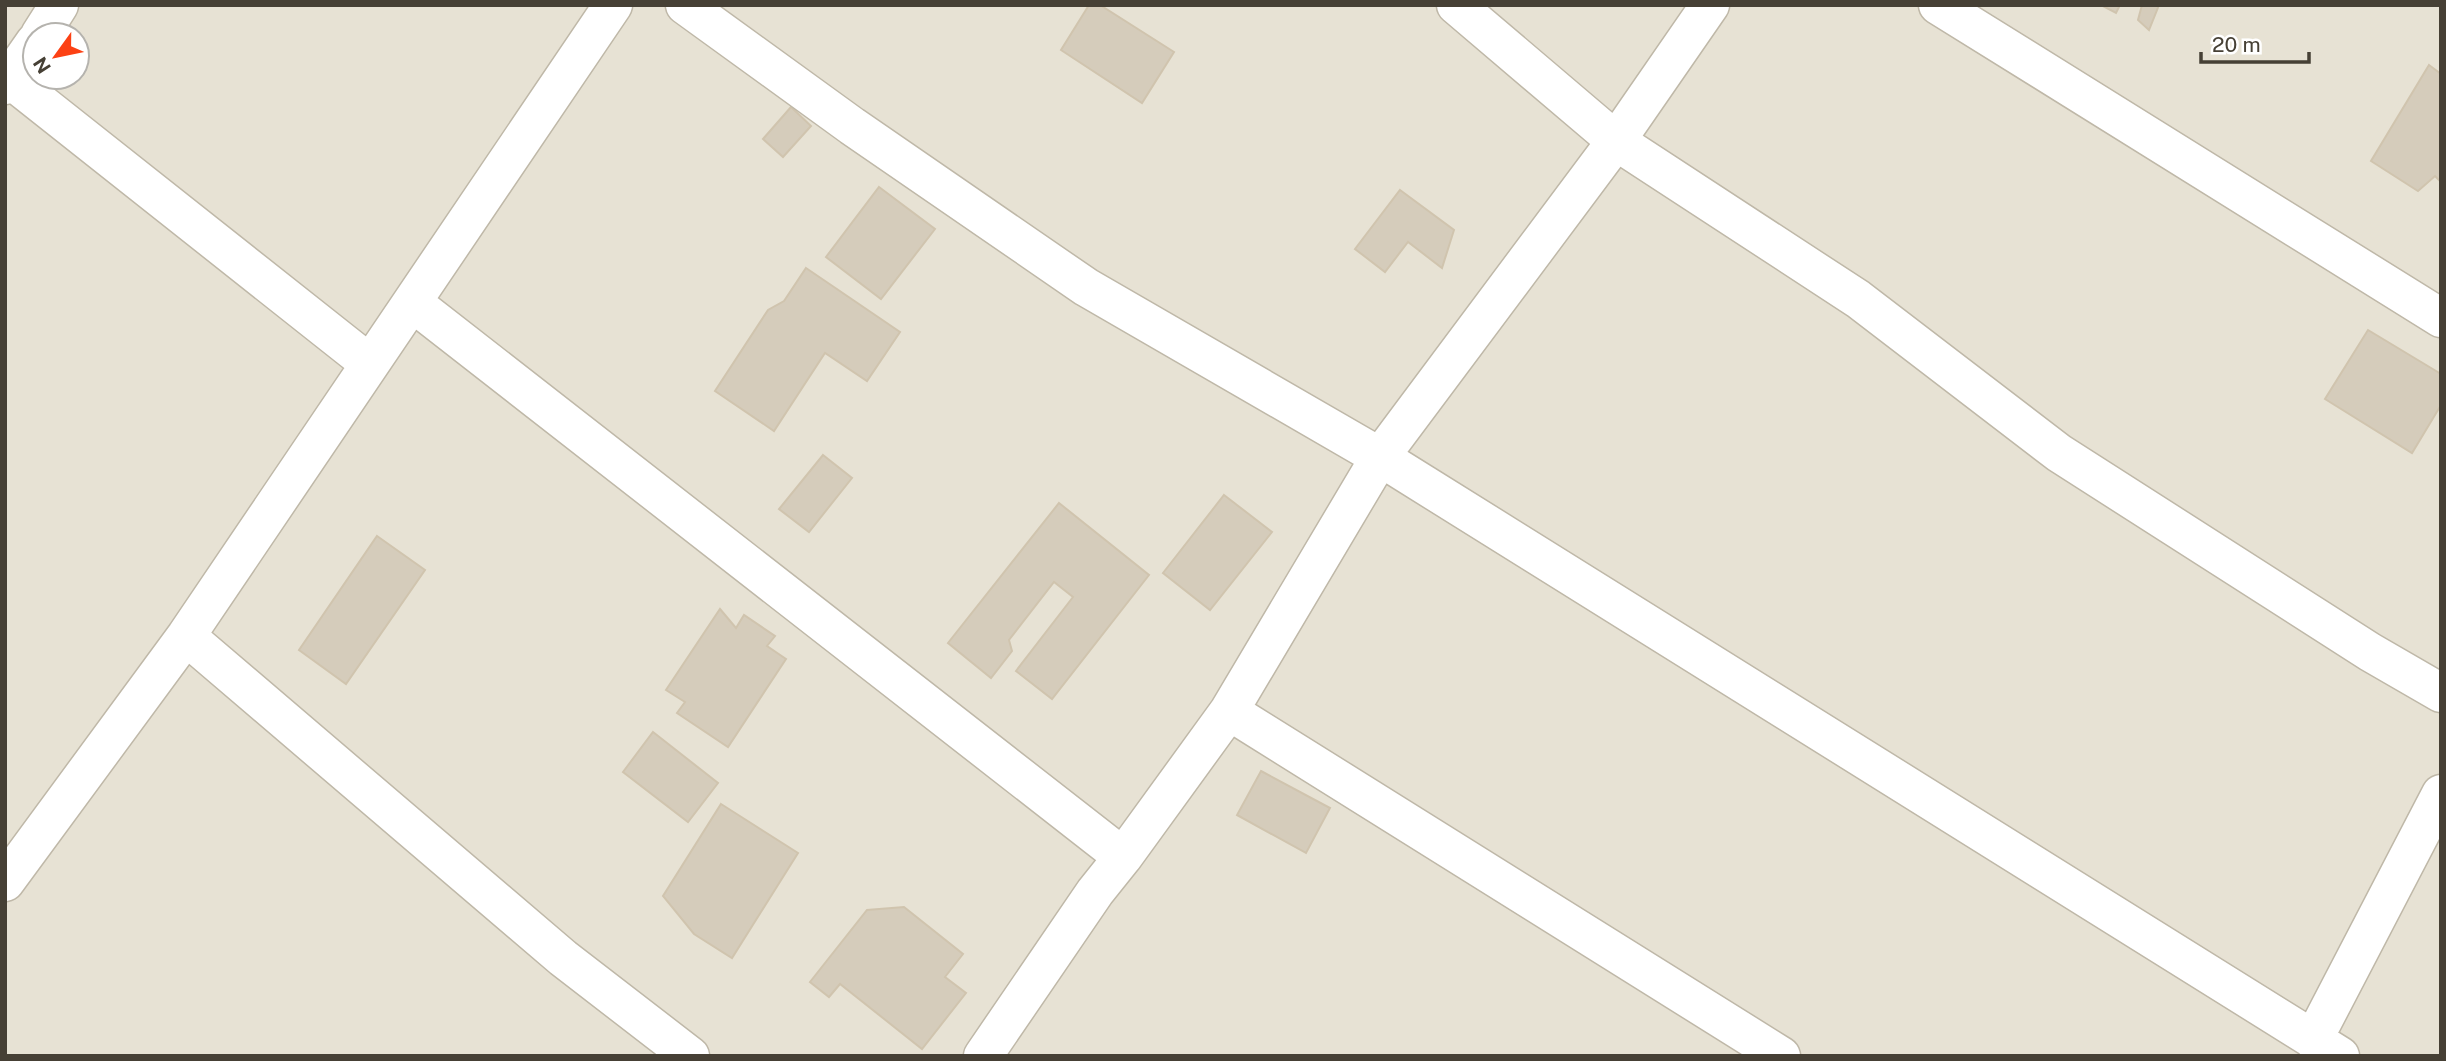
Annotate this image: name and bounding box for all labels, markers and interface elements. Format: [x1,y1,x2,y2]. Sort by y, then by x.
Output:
north arrow [21,21,91,91]
scale bar [2201,21,2310,65]
text: 20 m [2212,32,2261,57]
text: N [28,53,55,77]

